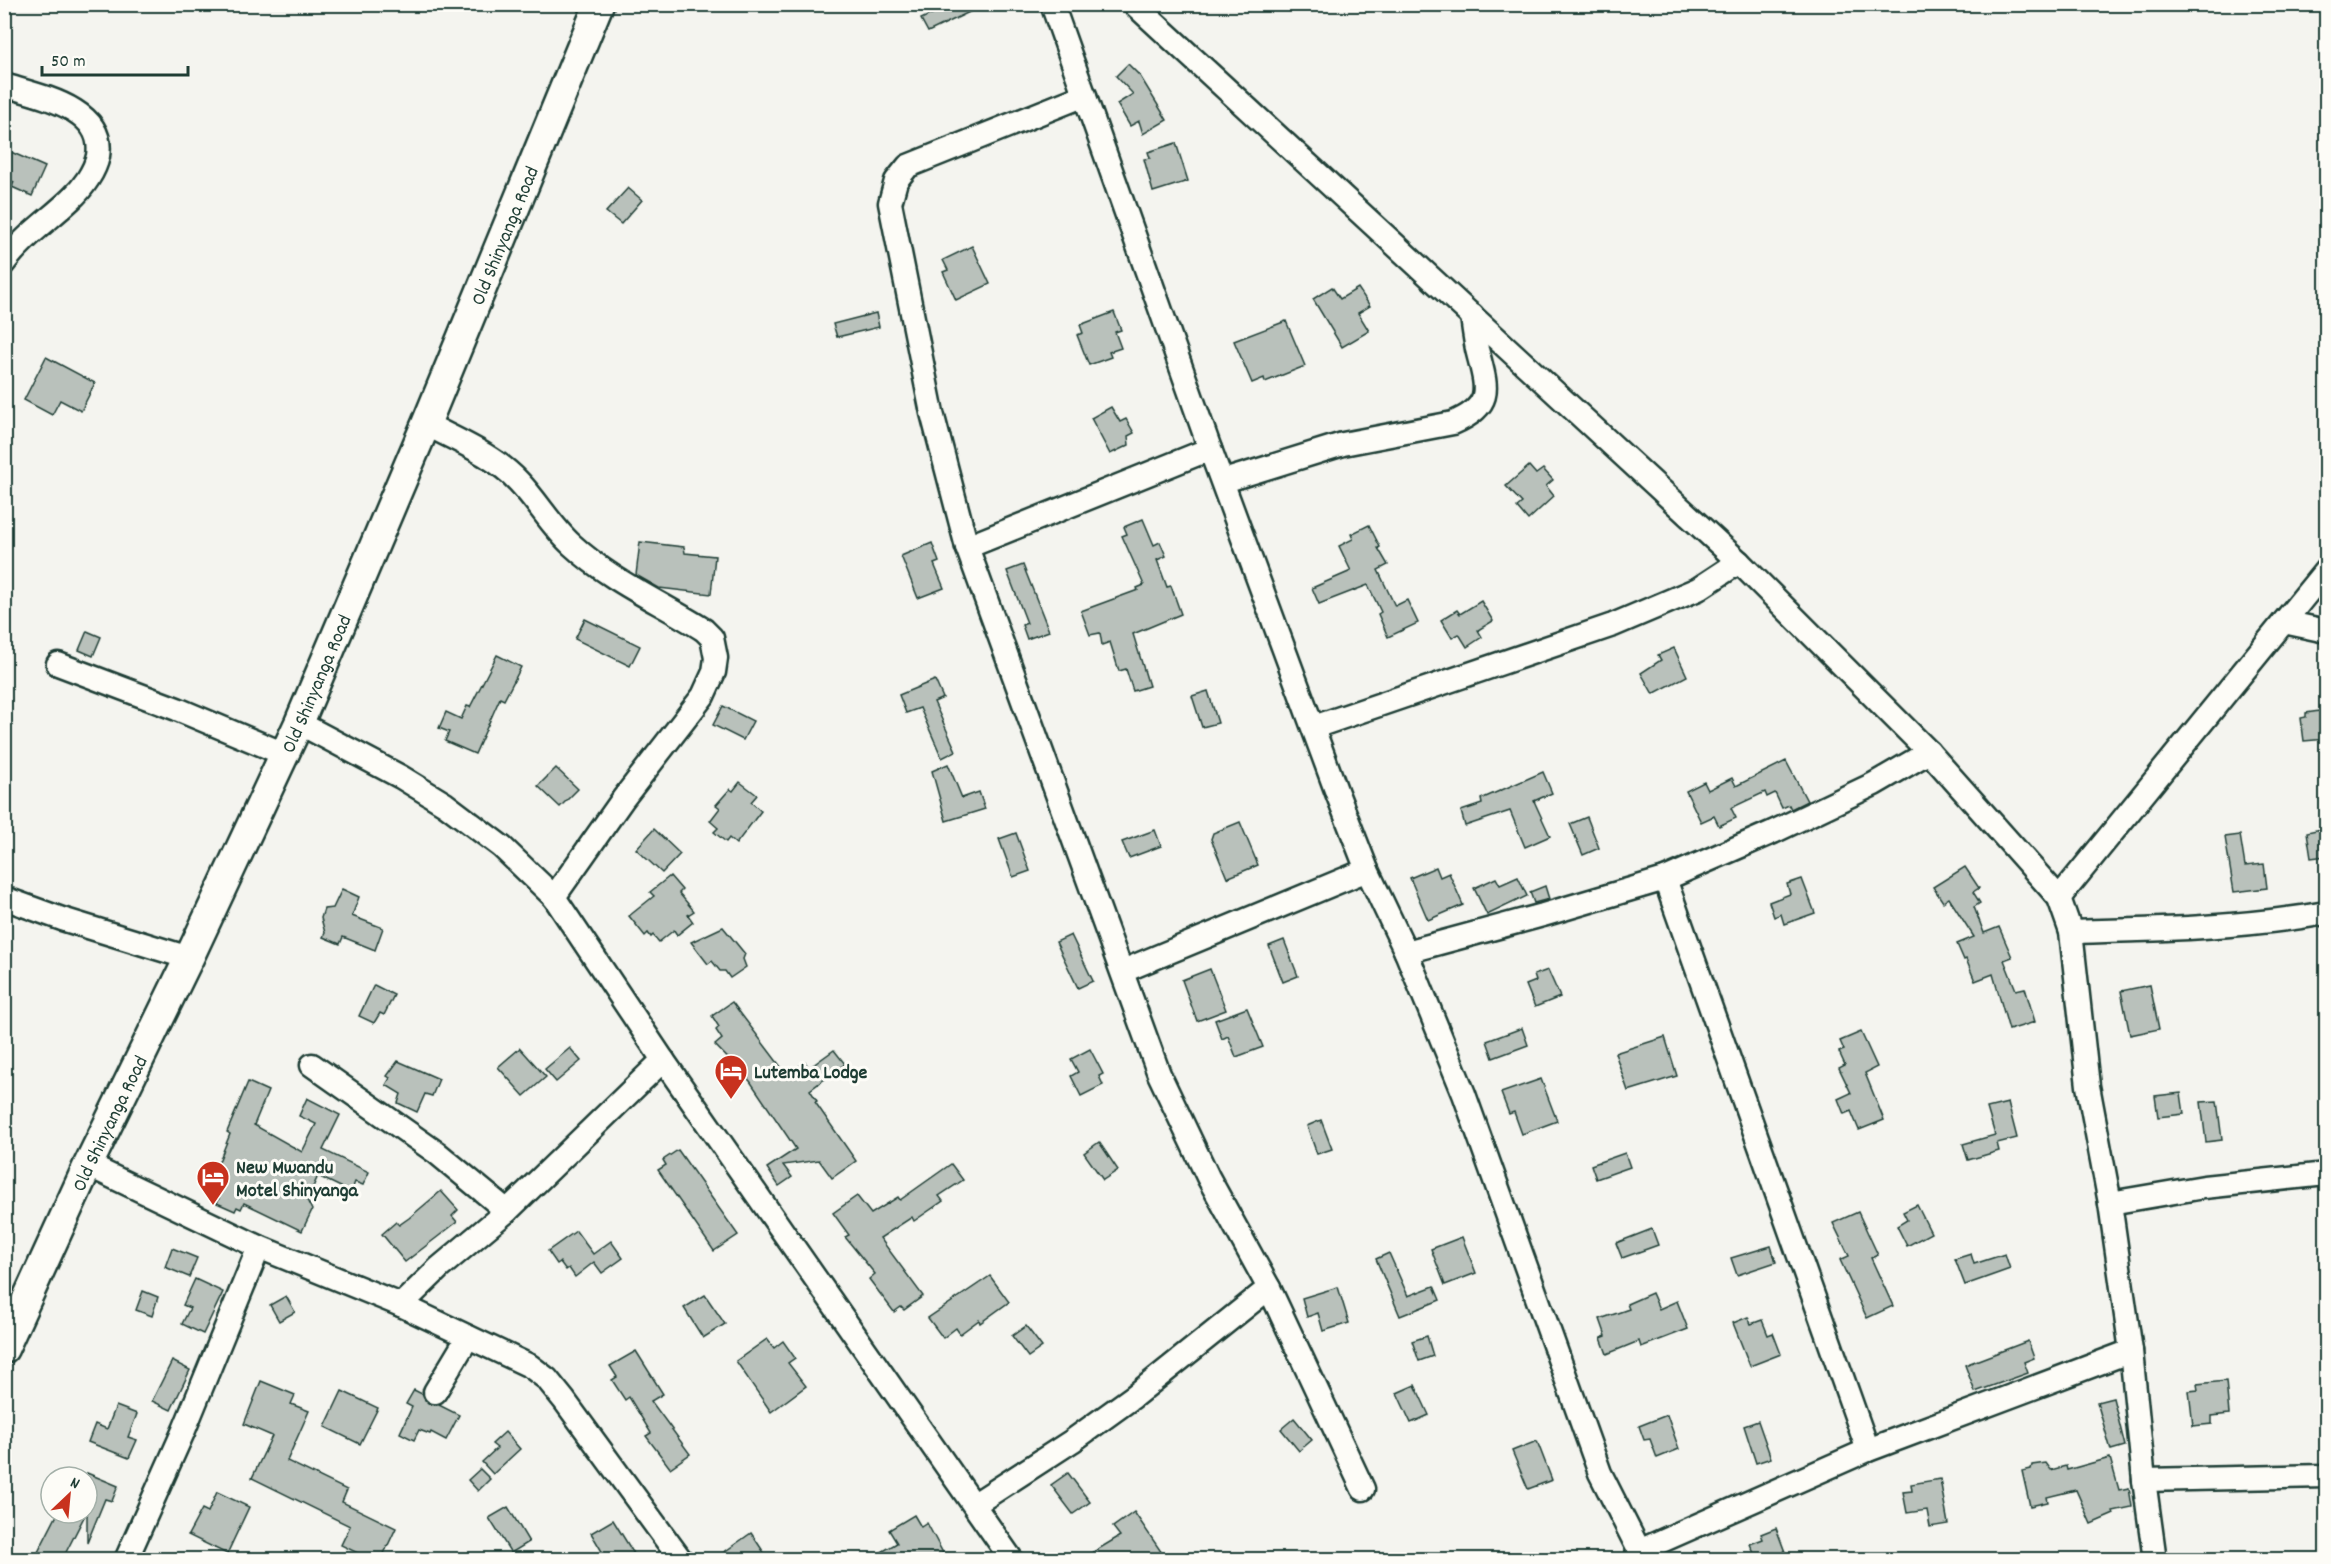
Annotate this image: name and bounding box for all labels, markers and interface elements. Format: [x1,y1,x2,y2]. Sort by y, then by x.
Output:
scale bar [42,39,188,77]
text: 50 m [51,50,86,75]
street label: Old Shinyanga Road [465,163,548,310]
street label: Old Shinyanga Road [276,611,360,758]
street label: Old Shinyanga Road [67,1052,156,1197]
hotel icon: Lutemba Lodge [713,1053,749,1100]
place label: Lutemba Lodge [754,1060,868,1088]
place label: New Mwandu Motel Shinyanga [236,1155,358,1206]
hotel icon: New Mwandu Motel Shinyanga [195,1159,231,1206]
north arrow [39,1465,99,1525]
text: N [66,1472,83,1496]

